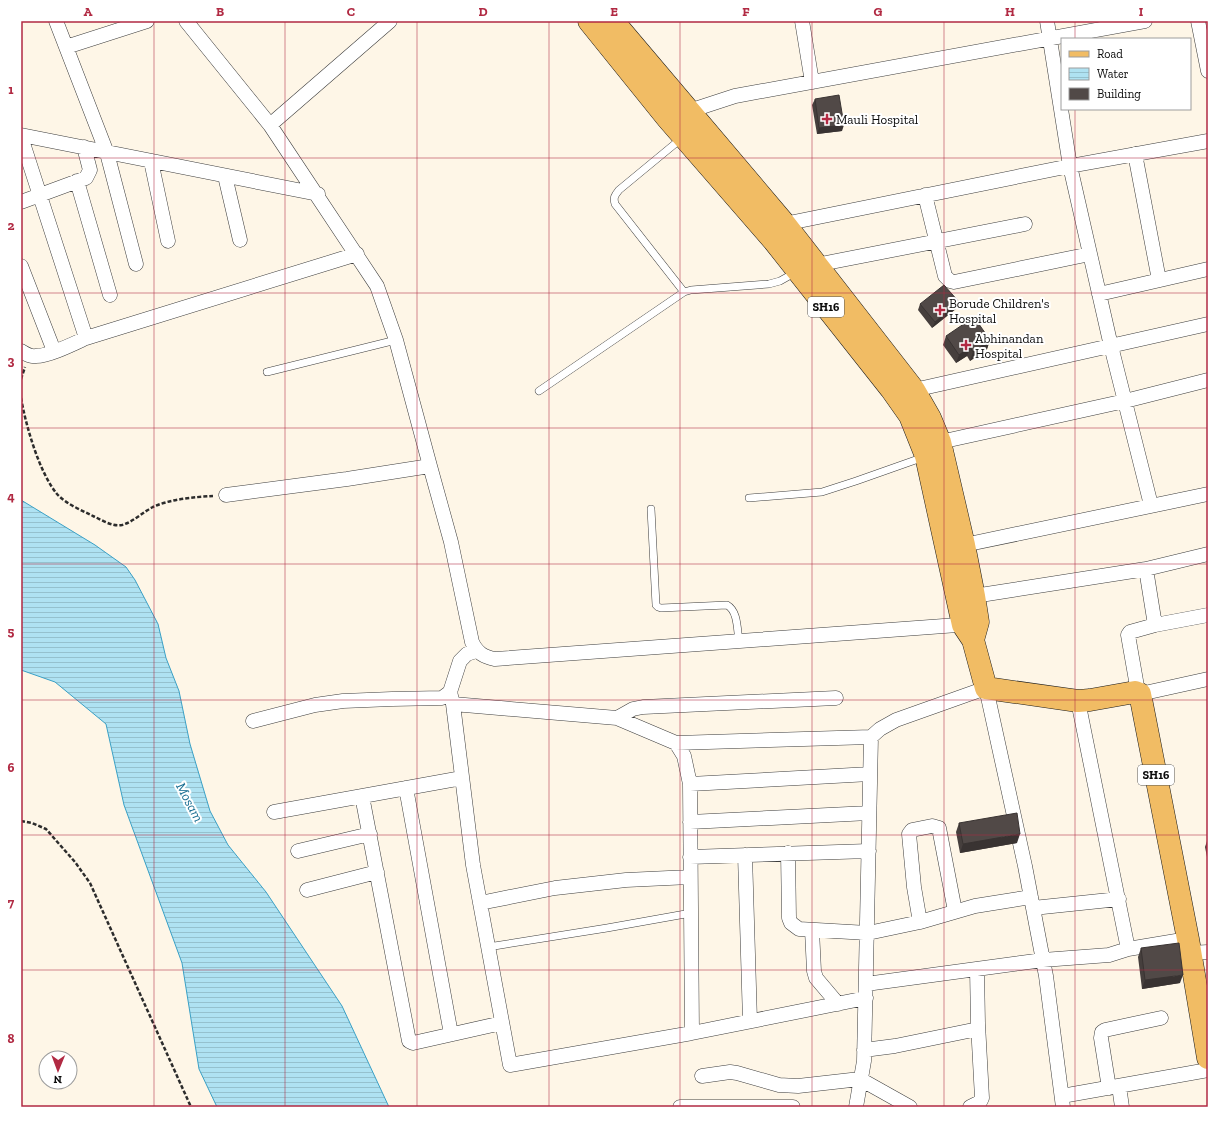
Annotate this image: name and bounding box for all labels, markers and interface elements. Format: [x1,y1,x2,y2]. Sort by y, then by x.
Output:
text: A [84,4,93,19]
text: B [216,4,224,19]
text: C [347,4,355,19]
text: D [478,4,488,19]
text: E [610,4,618,19]
text: F [742,4,750,19]
text: G [874,4,883,19]
text: H [1005,4,1015,19]
text: I [1139,4,1144,19]
legend [1061,38,1191,110]
text: Road [1097,47,1123,61]
text: Water [1097,67,1129,81]
text: 1 [8,82,14,97]
text: Building [1097,87,1141,101]
place label: Mauli Hospital [836,112,919,127]
marker: Mauli Hospital [821,113,833,125]
text: 2 [8,218,15,233]
place label: Borude Children's Hospital [949,296,1050,326]
road number: SH16 [808,297,844,317]
marker: Borude Children's Hospital [934,304,946,316]
place label: Abhinandan Hospital [975,331,1044,361]
marker: Abhinandan Hospital [960,339,972,351]
text: 3 [8,353,15,368]
text: 4 [7,489,15,504]
text: 5 [8,624,15,639]
text: 6 [8,760,15,775]
road number: SH16 [1138,765,1174,785]
water label: Mosam [172,780,207,825]
text: 7 [8,895,15,910]
text: 8 [7,1031,15,1046]
north arrow [38,1050,78,1090]
text: N [53,1073,62,1086]

